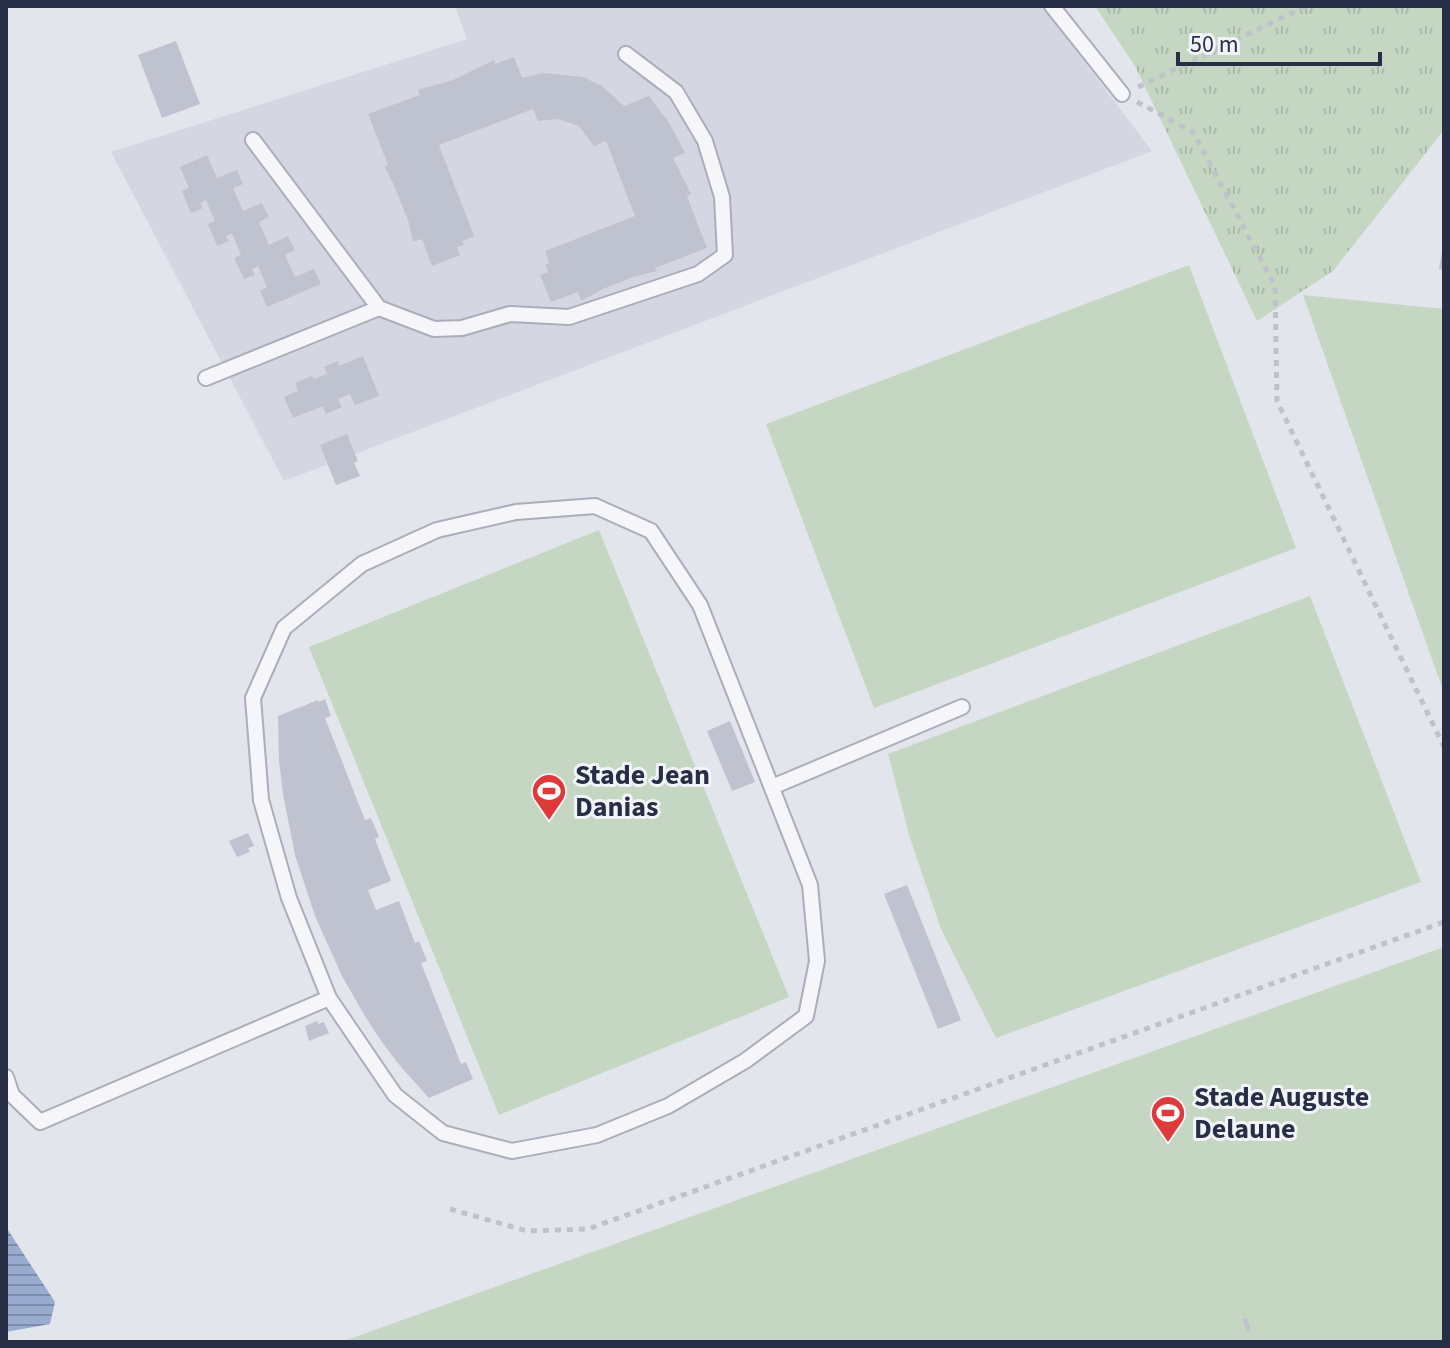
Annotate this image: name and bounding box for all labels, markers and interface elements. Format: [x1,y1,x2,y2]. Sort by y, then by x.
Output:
scale bar [1178,16,1380,66]
text: 50 m [1190,27,1239,62]
place label: Stade Jean Danias [575,755,710,827]
sports icon: Stade Jean Danias [530,772,568,822]
place label: Stade Auguste Delaune [1194,1077,1369,1149]
sports icon: Stade Auguste Delaune [1149,1094,1187,1144]

